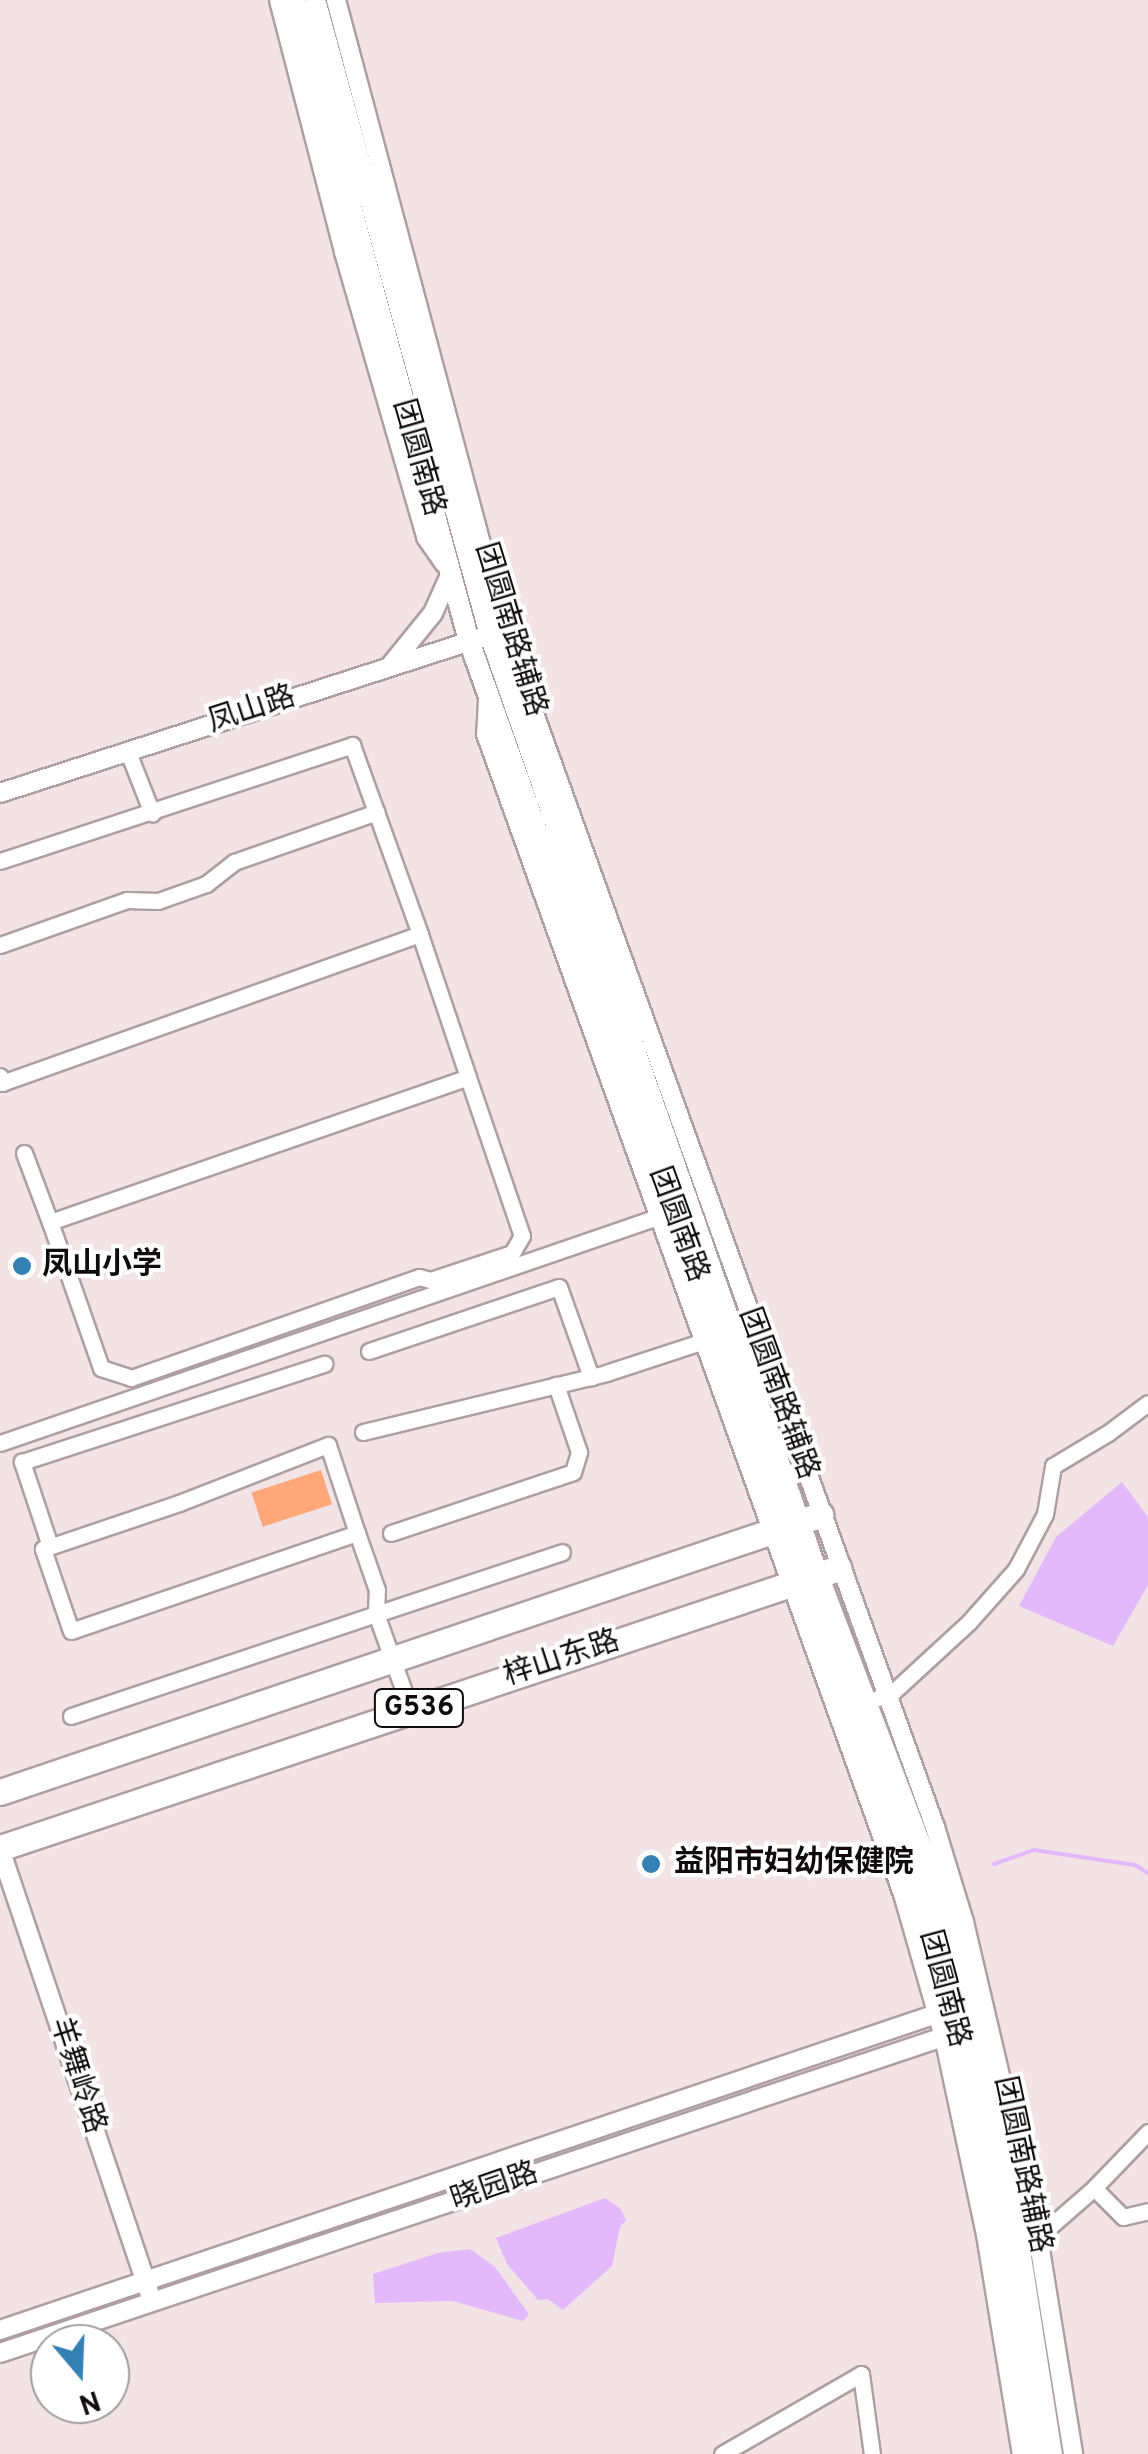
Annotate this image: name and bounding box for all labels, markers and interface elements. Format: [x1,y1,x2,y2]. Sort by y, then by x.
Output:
street label: 团圆南路 [383,395,451,521]
street label: 团圆南路辅路 [465,539,553,721]
street label: 凤山路 [204,680,300,742]
street label: 团圆南路 [640,1162,714,1288]
place label: 凤山小学 [42,1248,162,1284]
marker: 凤山小学 [11,1255,33,1277]
street label: 团圆南路辅路 [729,1303,825,1485]
street label: 梓山东路 [499,1624,625,1696]
road number: G536 [372,1685,466,1731]
place label: 益阳市妇幼保健院 [674,1846,914,1882]
marker: 益阳市妇幼保健院 [638,1851,664,1877]
street label: 团圆南路 [910,1926,976,2052]
street label: 羊舞岭路 [40,2013,112,2139]
street label: 团圆南路辅路 [985,2073,1057,2257]
street label: 晓园路 [447,2156,543,2220]
north arrow [30,2324,130,2424]
text: N [74,2380,104,2421]

